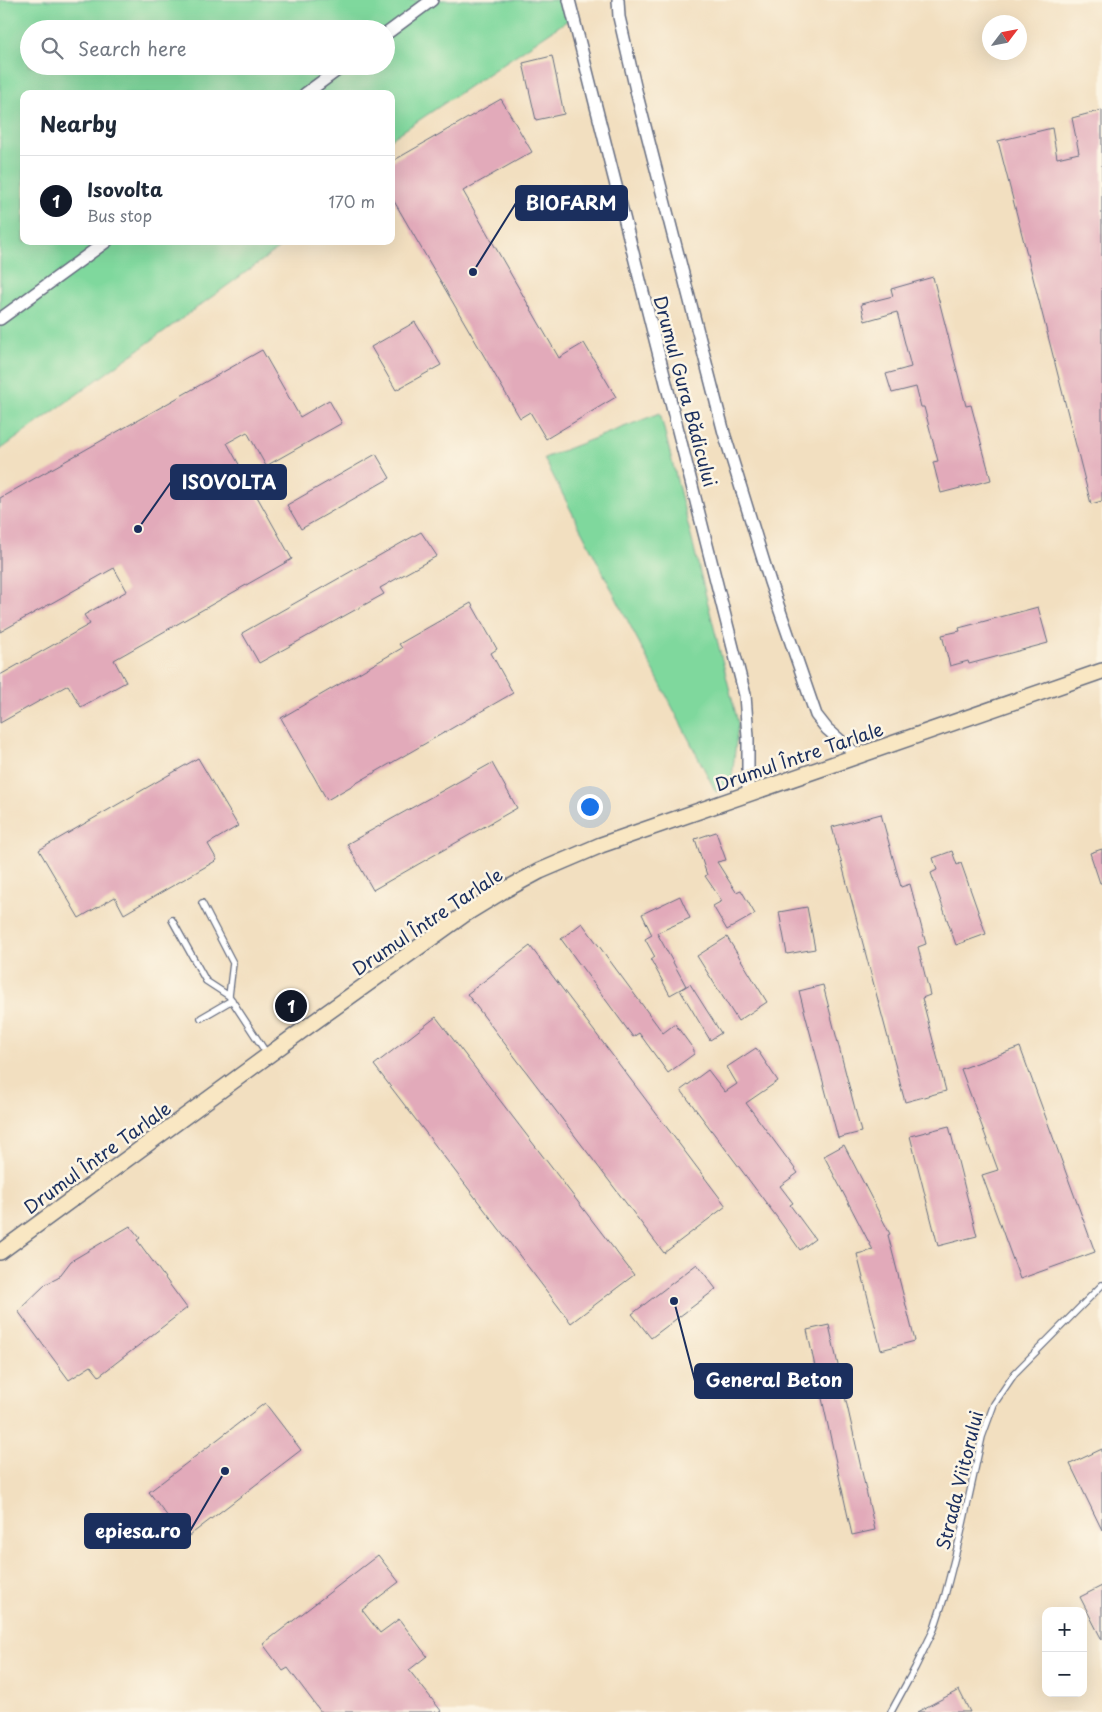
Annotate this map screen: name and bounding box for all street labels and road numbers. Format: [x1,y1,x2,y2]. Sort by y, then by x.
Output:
street label: Drumul Gura Bădicului [648,293,724,489]
street label: Drumul Între Tarlale [711,715,887,797]
street label: Drumul Între Tarlale [346,860,508,982]
street label: Drumul Între Tarlale [18,1094,176,1220]
street label: Strada Viitorului [929,1408,989,1552]

